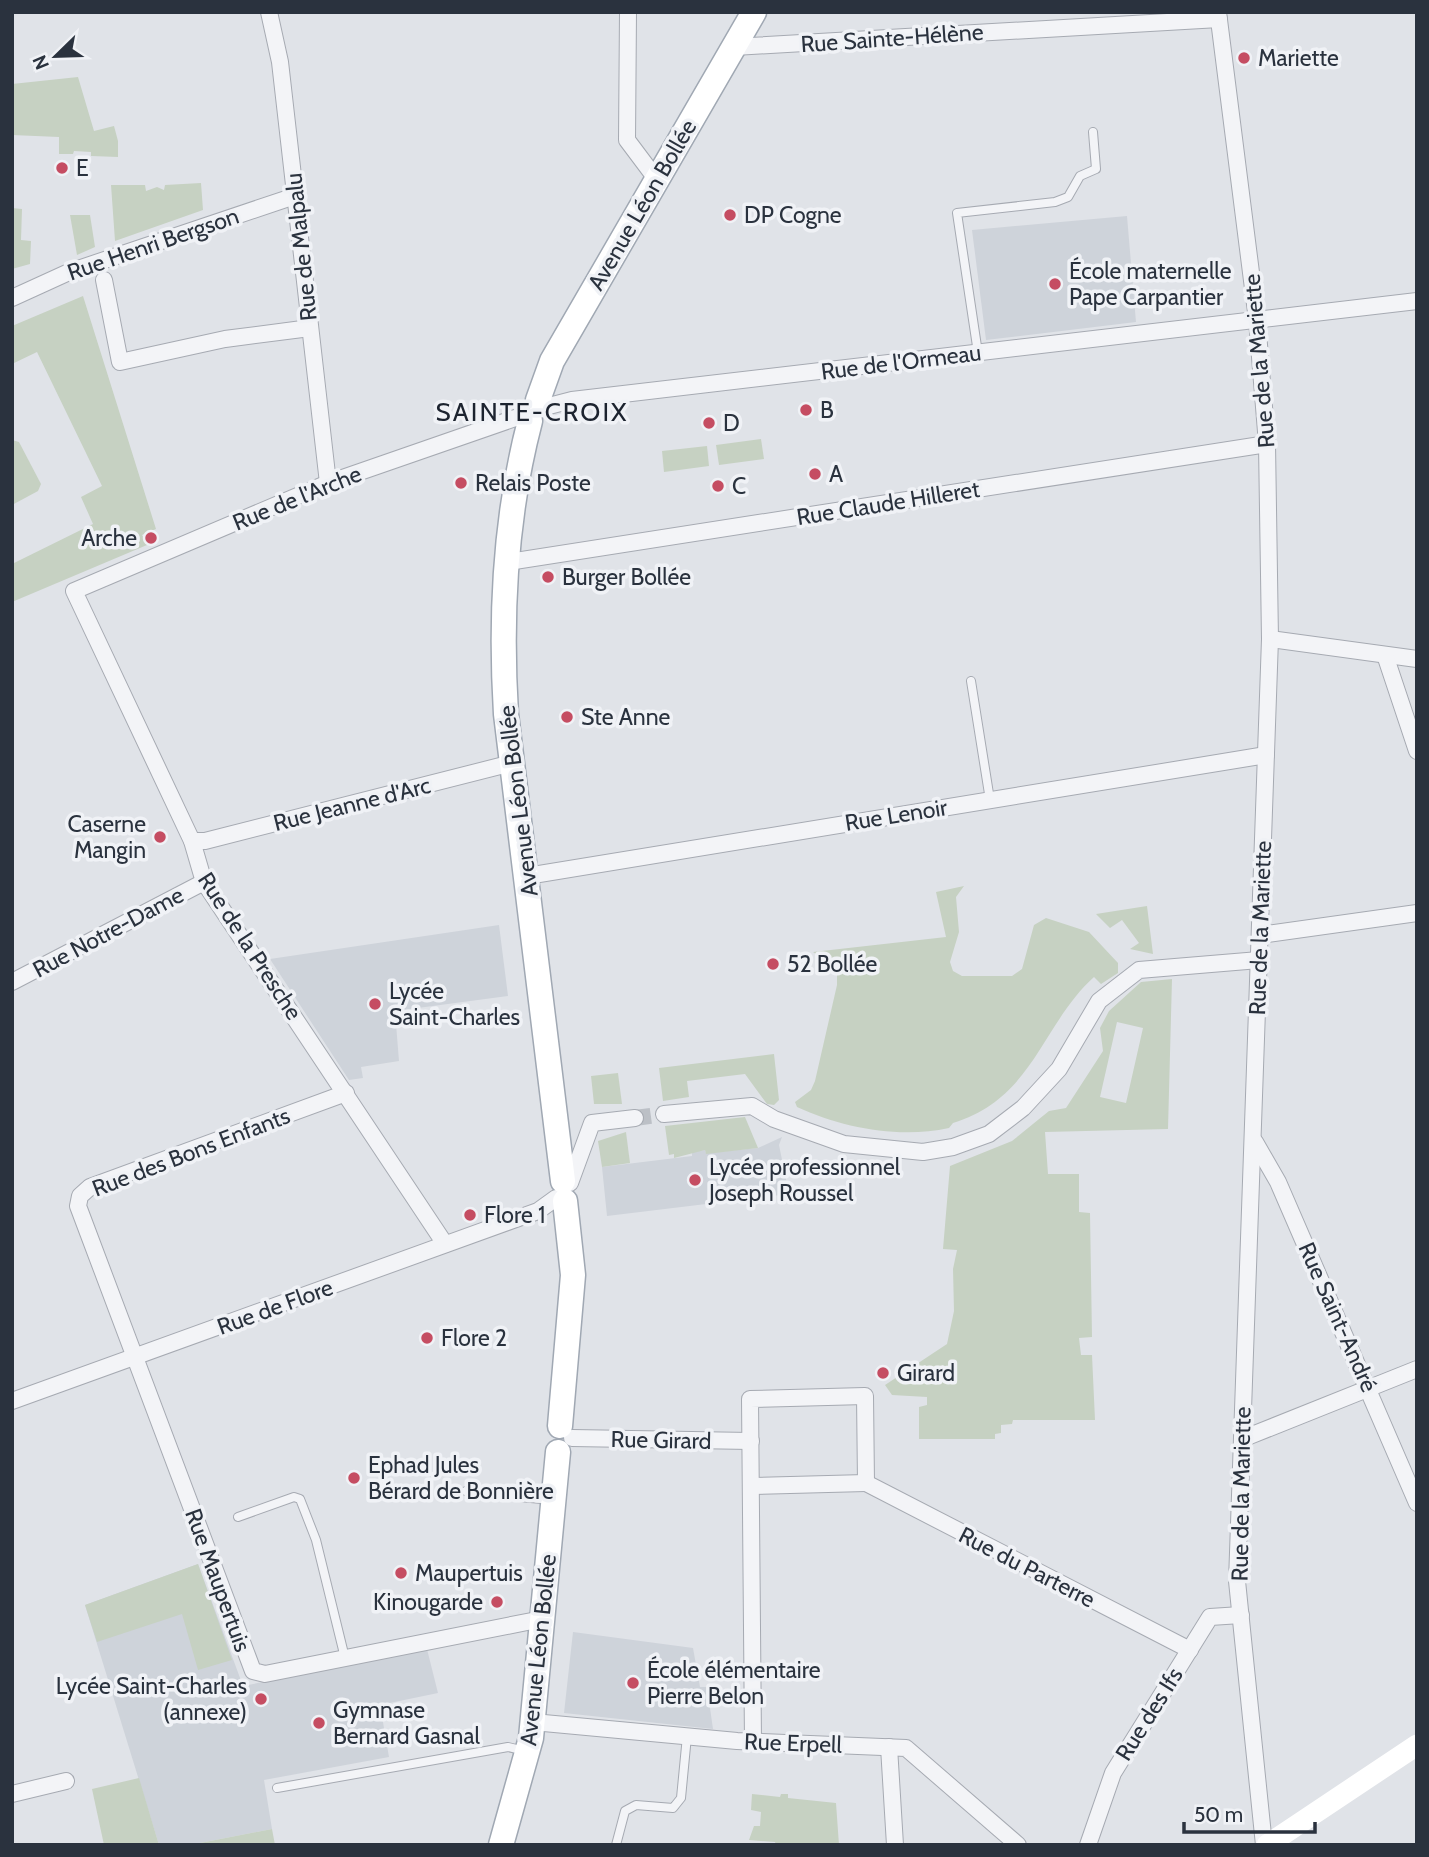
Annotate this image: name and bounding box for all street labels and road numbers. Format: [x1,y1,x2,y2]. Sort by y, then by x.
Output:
street label: Rue Sainte-Hélène [800,18,985,58]
street label: Avenue Léon Bollée [582,114,702,295]
street label: Rue de Malpalu [279,172,323,322]
street label: Rue Henri Bergson [64,202,242,286]
street label: Rue de la Mariette [1237,273,1281,449]
street label: Rue de l'Ormeau [819,338,983,386]
street label: Rue de l'Arche [229,459,366,537]
street label: Rue Claude Hilleret [794,475,982,531]
street label: Avenue Léon Bollée [492,704,544,898]
street label: Rue Jeanne d'Arc [271,771,433,837]
street label: Rue Lenoir [843,793,950,837]
street label: Rue de la Mariette [1243,840,1277,1016]
street label: Rue de la Presche [192,867,308,1025]
street label: Rue Notre-Dame [28,880,188,983]
street label: Rue des Bons Enfants [88,1101,294,1203]
street label: Rue Saint-André [1293,1238,1384,1396]
street label: Rue de Flore [213,1273,337,1341]
street label: Rue de la Mariette [1225,1406,1257,1582]
street label: Rue Girard [610,1425,712,1455]
street label: Rue Maupertuis [179,1505,257,1655]
street label: Rue du Parterre [954,1521,1100,1613]
street label: Avenue Léon Bollée [514,1553,562,1747]
street label: Rue des Ifs [1109,1662,1189,1766]
street label: Rue Erpell [744,1727,843,1759]

